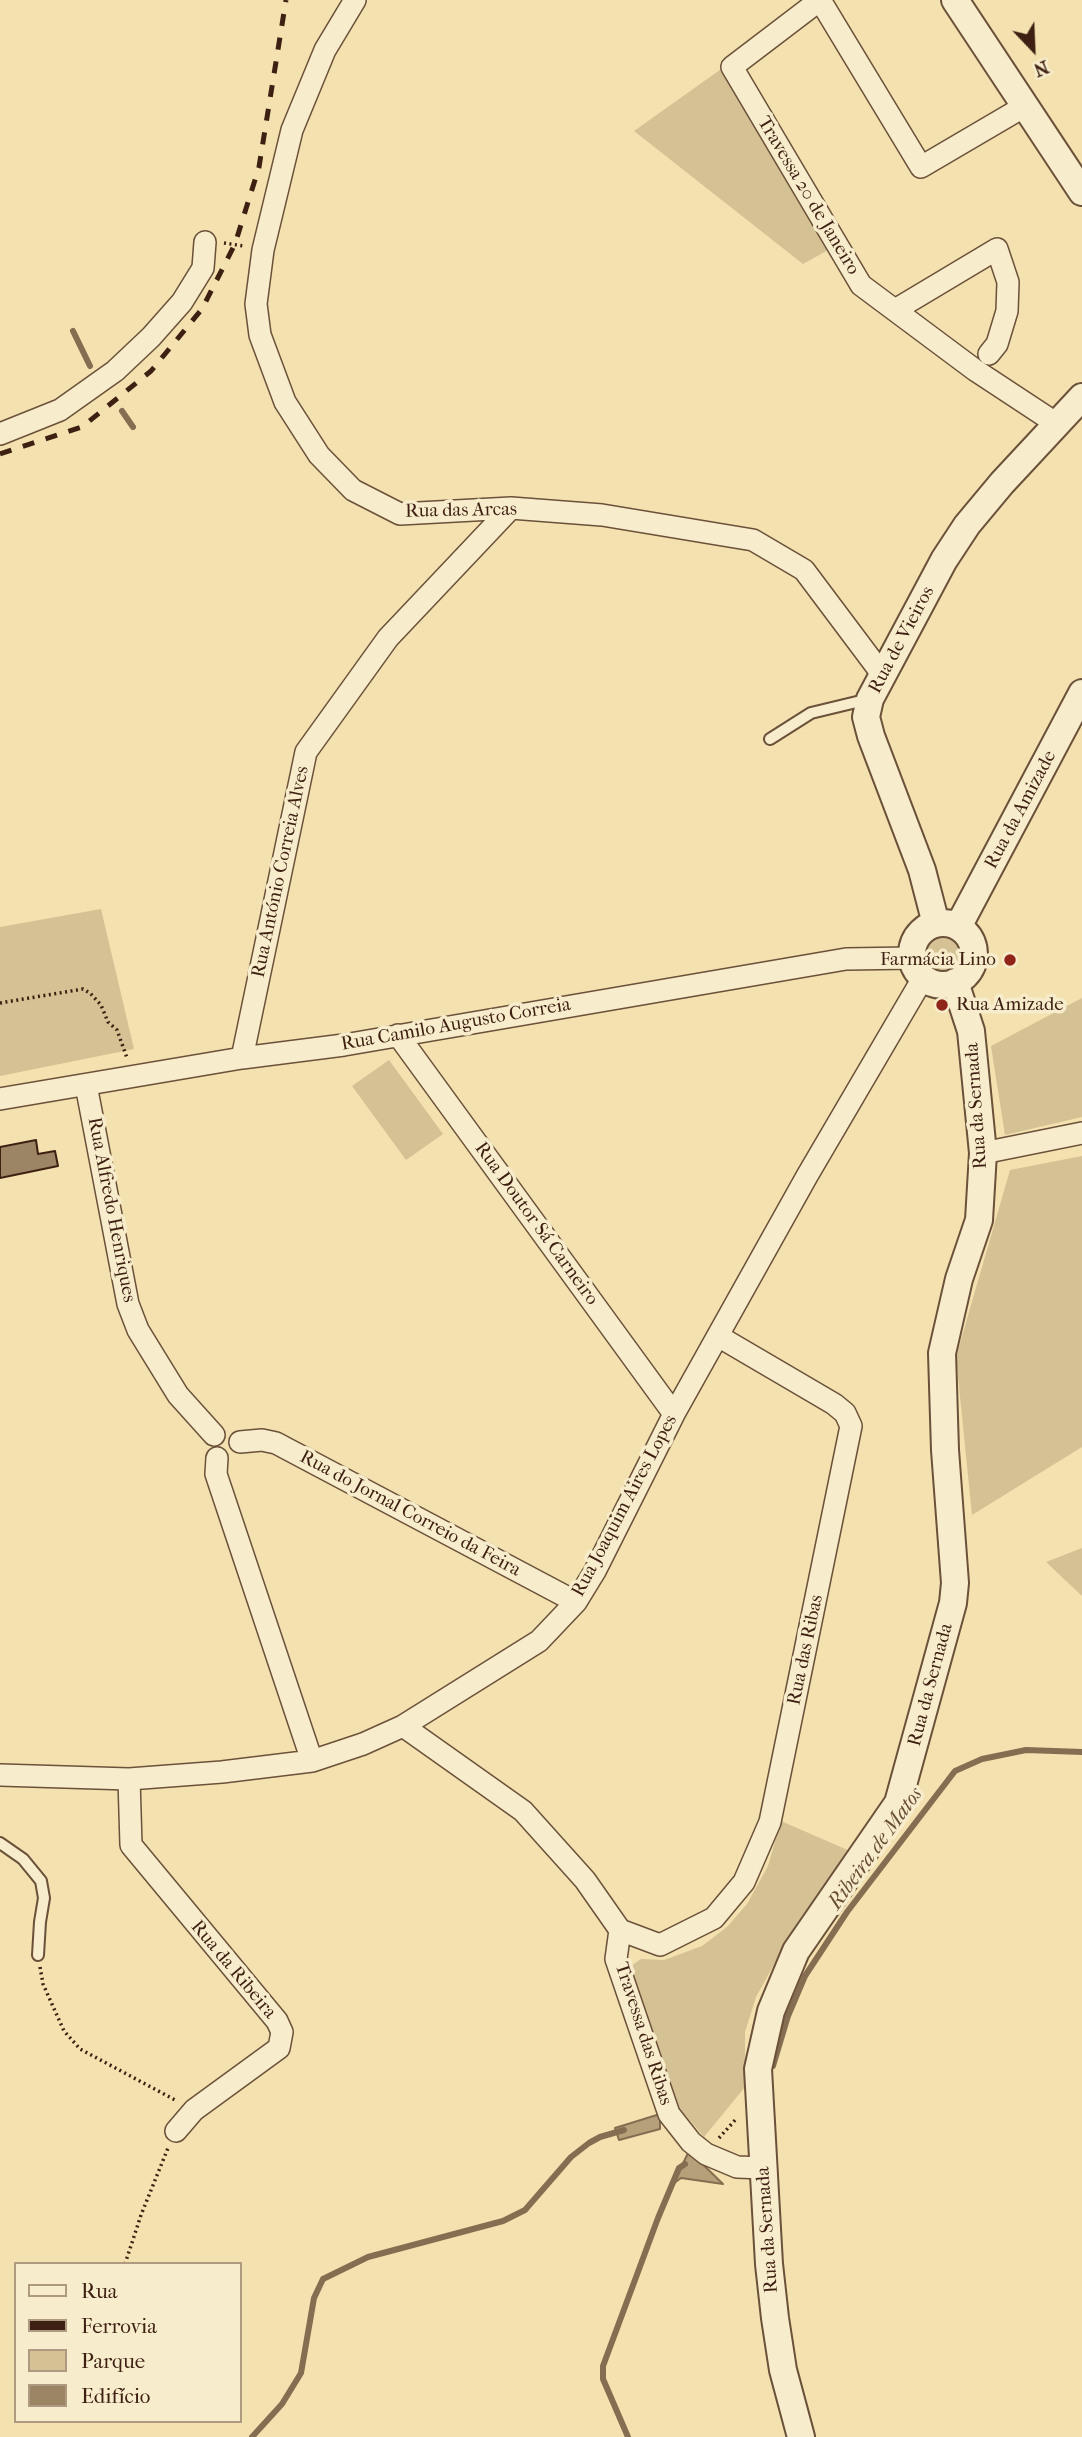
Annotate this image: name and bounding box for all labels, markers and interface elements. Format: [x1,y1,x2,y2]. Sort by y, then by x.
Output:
north arrow [998,14,1068,84]
text: N [1030,55,1052,81]
street label: Travessa 20 de Janeiro [752,113,864,279]
street label: Rua das Arcas [405,499,517,523]
street label: Rua de Vieiros [864,582,940,698]
street label: Rua da Amizade [980,747,1062,873]
street label: Rua António Correia Alves [247,764,315,980]
place label: Farmácia Lino [880,949,996,971]
marker: Farmácia Lino [1002,952,1018,968]
street label: Rua Camilo Augusto Correia [339,994,573,1056]
place label: Rua Amizade [956,994,1064,1016]
marker: Rua Amizade [934,997,950,1013]
street label: Rua da Sernada [961,1042,993,1170]
street label: Rua Alfredo Henriques [82,1116,140,1304]
street label: Rua Doutor Sá Carneiro [469,1138,603,1310]
street label: Rua Joaquim Aires Lopes [567,1411,683,1601]
street label: Rua do Jornal Correio da Feira [296,1446,524,1582]
street label: Rua das Ribas [783,1593,829,1707]
street label: Rua da Sernada [904,1621,958,1749]
water label: Ribeira de Matos [823,1783,929,1915]
street label: Rua da Ribeira [185,1916,281,2024]
street label: Travessa das Ribas [609,1960,677,2108]
street label: Rua da Sernada [752,2166,784,2294]
legend [14,2262,242,2423]
text: Rua [81,2279,118,2303]
text: Ferrovia [81,2314,157,2338]
text: Parque [81,2349,145,2373]
text: Edifício [81,2384,150,2408]

